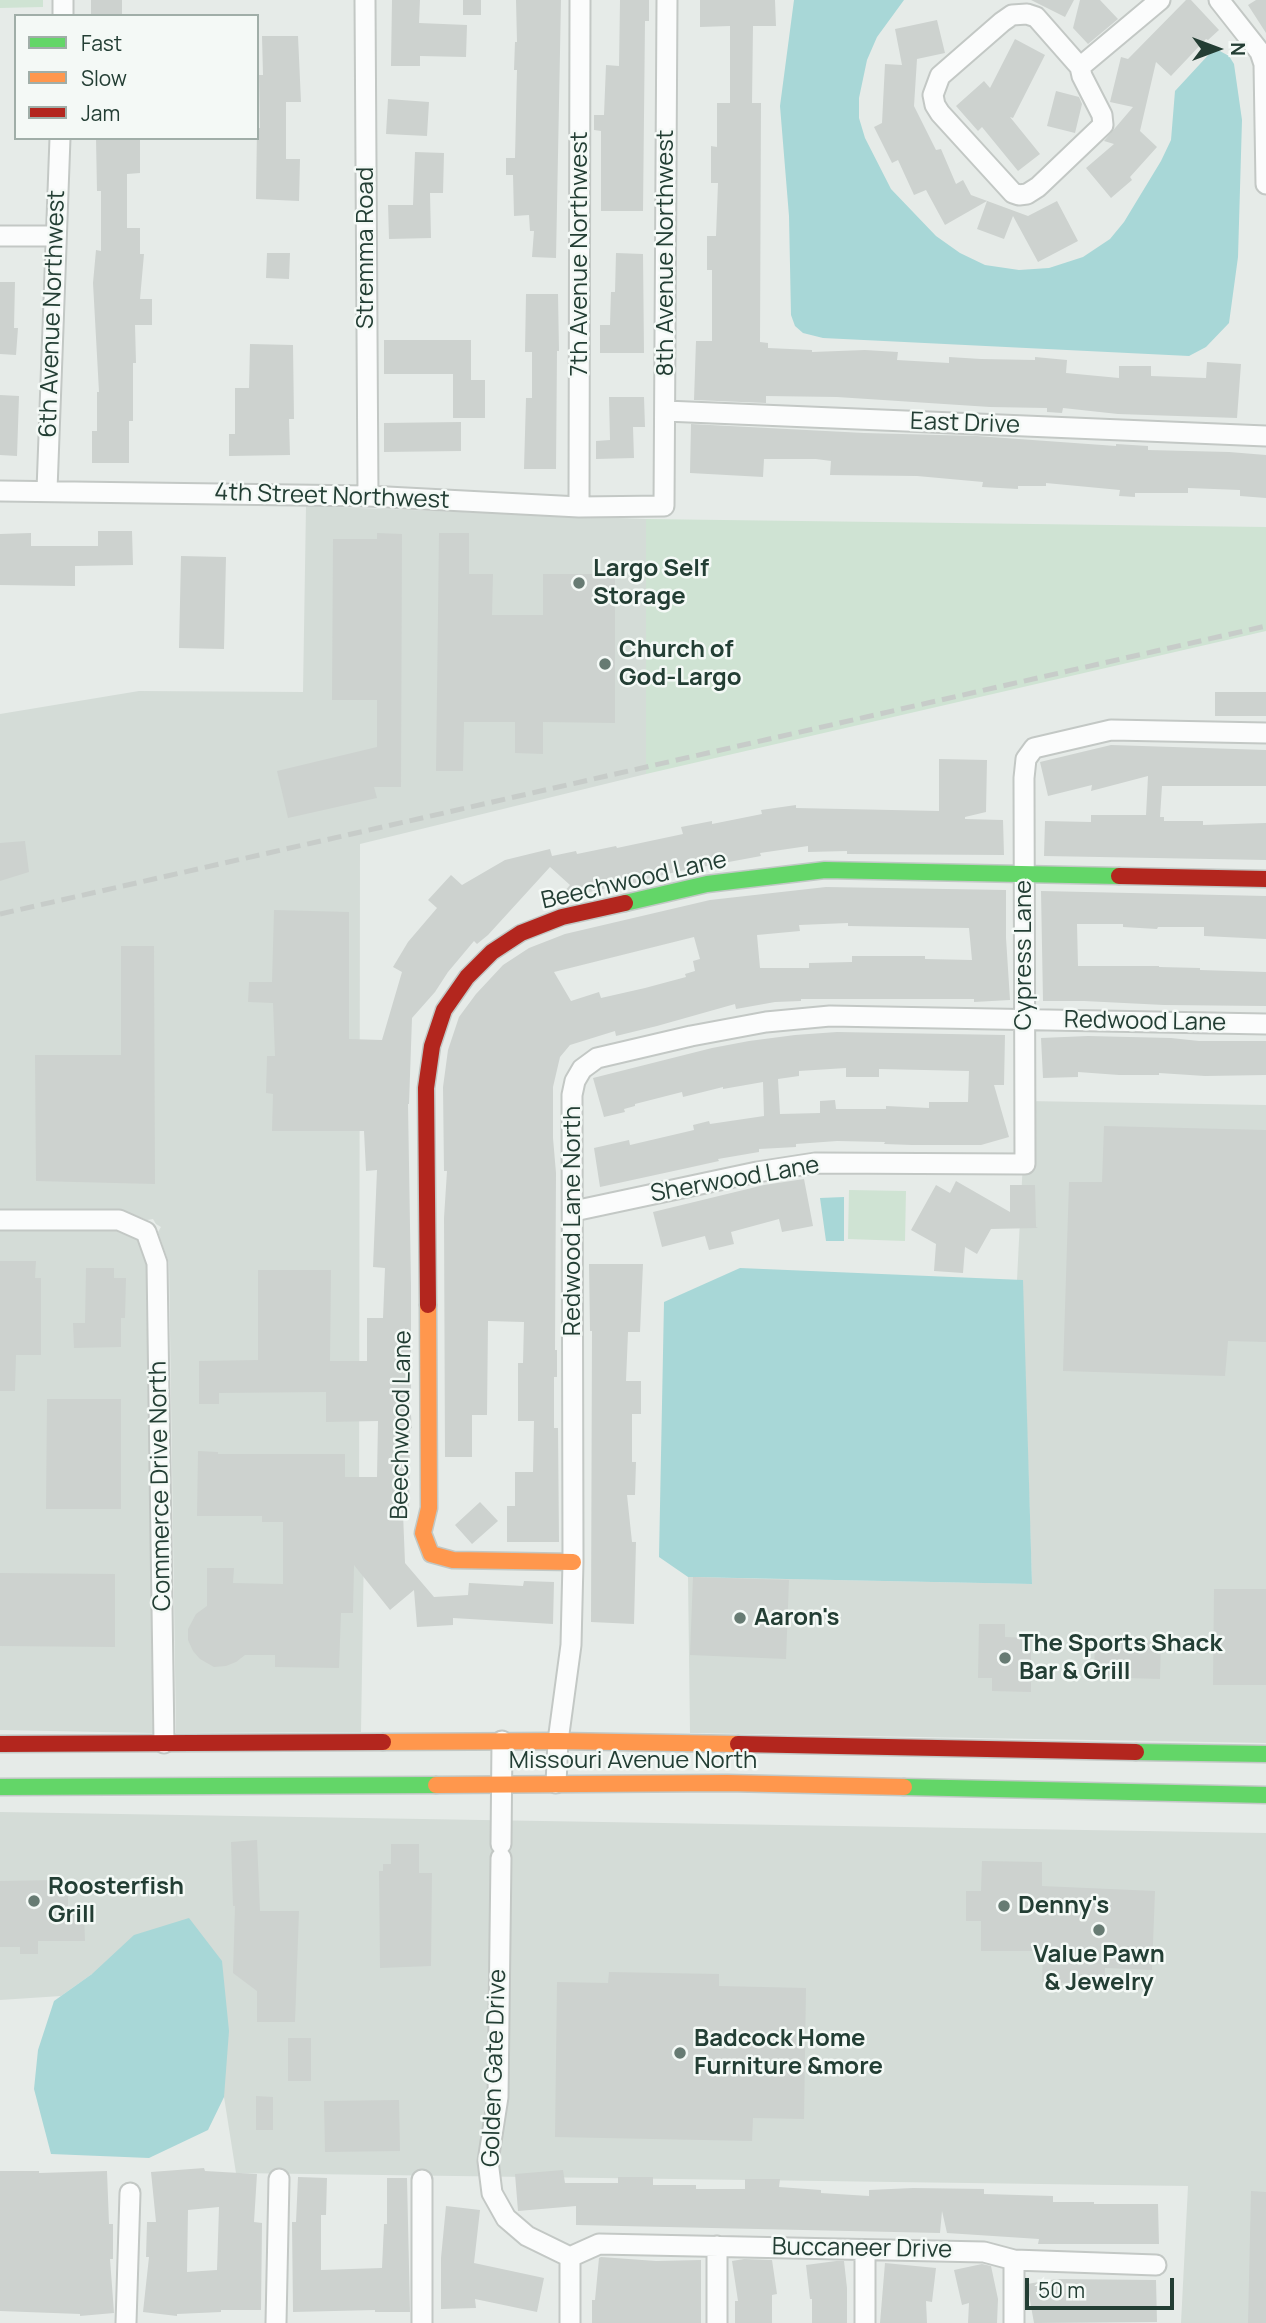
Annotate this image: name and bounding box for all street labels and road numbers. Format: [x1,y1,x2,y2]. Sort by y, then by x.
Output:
street label: 8th Avenue Northwest [652,130,680,376]
street label: 7th Avenue Northwest [566,131,594,377]
street label: Stremma Road [352,167,380,329]
street label: 6th Avenue Northwest [34,190,72,438]
street label: East Drive [909,408,1021,440]
street label: 4th Street Northwest [214,479,450,515]
street label: Beechwood Lane [538,846,730,916]
street label: Cypress Lane [1010,880,1038,1030]
street label: Redwood Lane [1064,1006,1226,1038]
street label: Redwood Lane North [559,1106,587,1336]
street label: Sherwood Lane [648,1151,822,1209]
street label: Beechwood Lane [386,1330,418,1520]
street label: Commerce Drive North [144,1361,178,1611]
street label: Missouri Avenue North [509,1747,757,1775]
street label: Golden Gate Drive [477,1969,513,2167]
street label: Buccaneer Drive [772,2233,952,2265]

